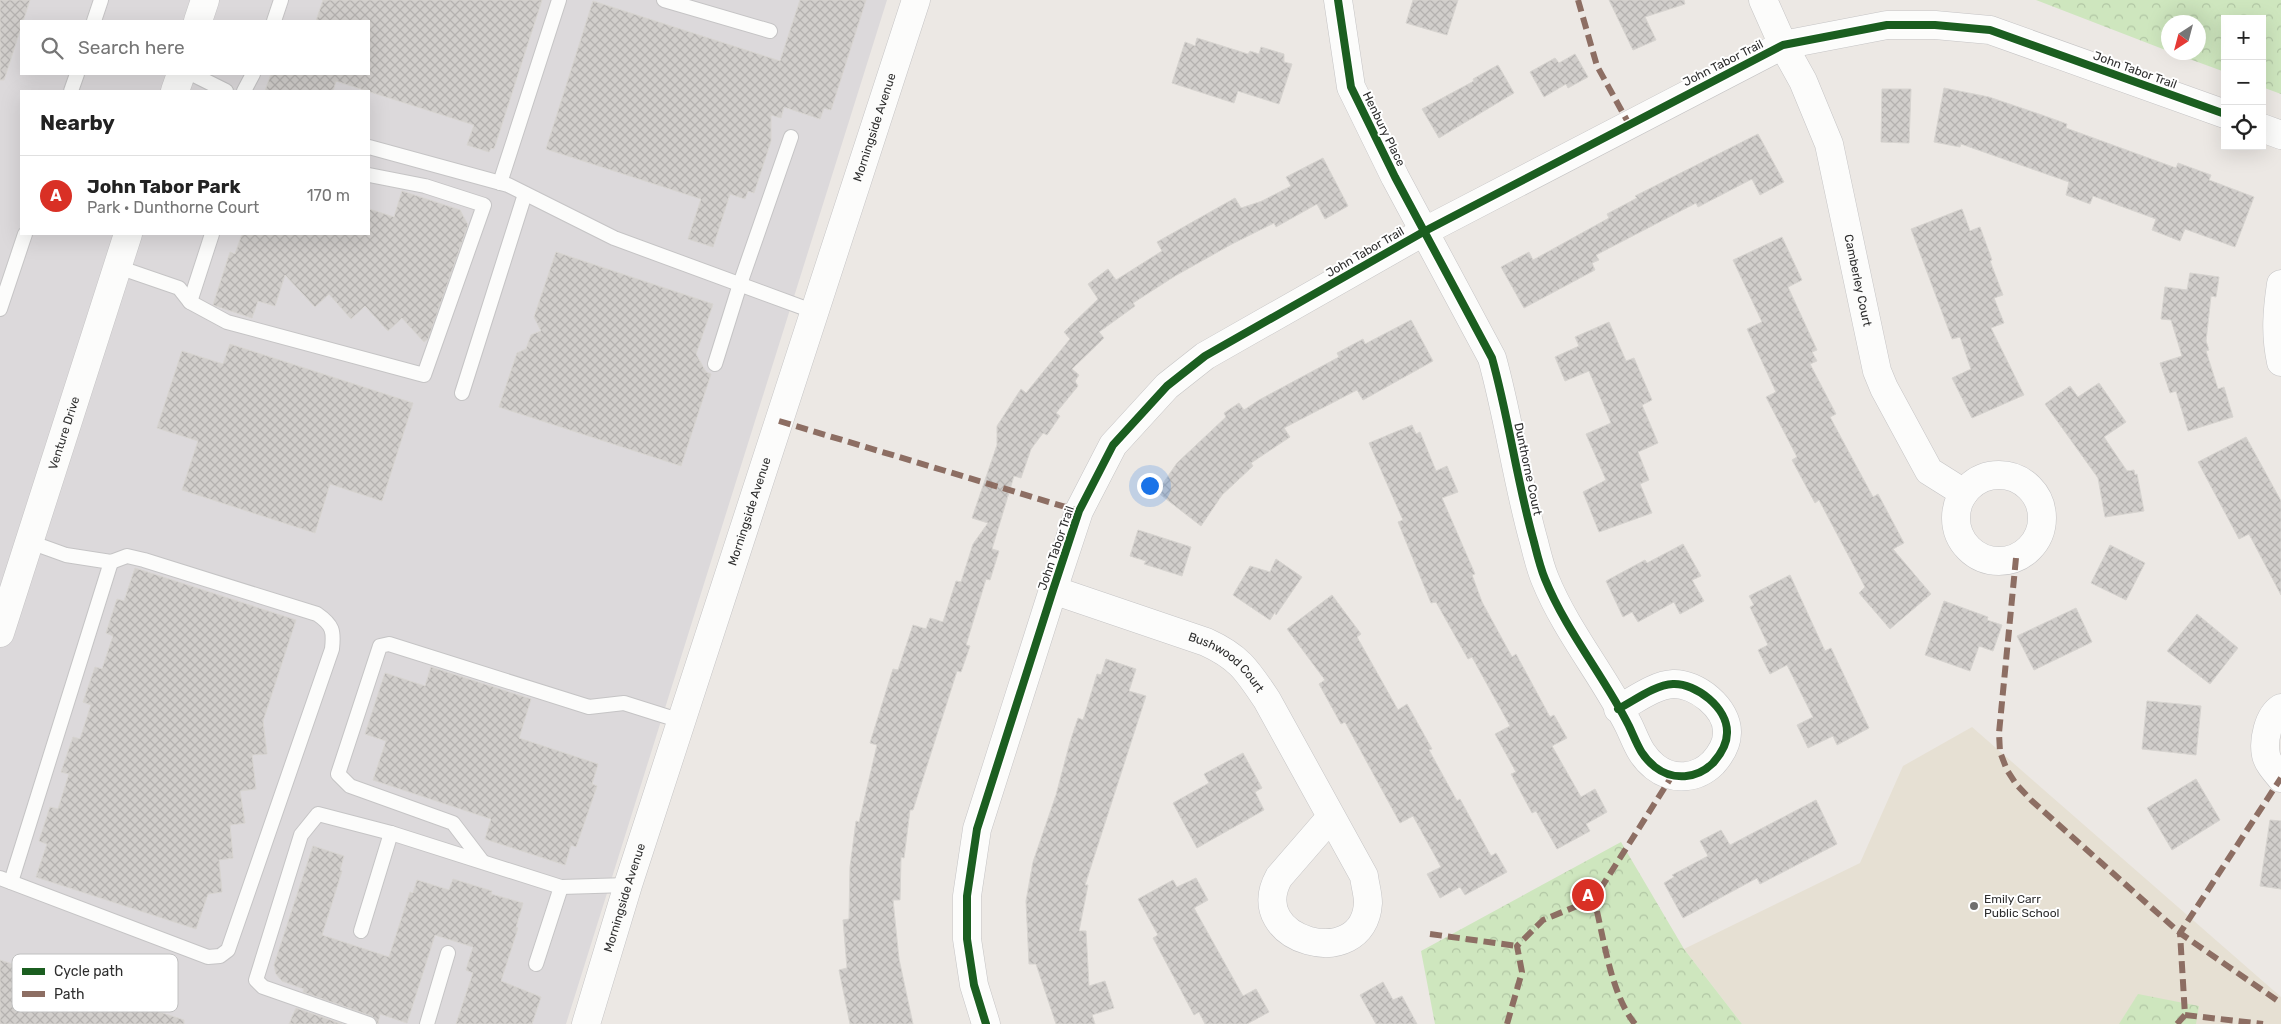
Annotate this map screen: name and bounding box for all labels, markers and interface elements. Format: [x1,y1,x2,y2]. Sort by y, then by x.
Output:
north arrow [2161,15,2206,60]
map controls [2221,15,2266,150]
button: + [2221,15,2266,60]
search box [20,20,370,75]
icon: search [38,34,66,62]
text: Search here [78,36,185,59]
street label: John Tabor Trail [1681,37,1765,89]
street label: John Tabor Trail [2091,48,2179,92]
button: − [2221,60,2266,105]
street label: Morningside Avenue [850,71,899,183]
street label: Henbury Place [1360,89,1408,169]
button: locate [2221,105,2266,150]
text: Nearby [40,110,115,135]
text: John Tabor Park [87,175,241,198]
text: A [50,186,62,205]
text: 170 m [307,186,350,205]
text: Park · Dunthorne Court [87,198,259,217]
street label: John Tabor Trail [1323,224,1407,280]
street label: Camberley Court [1841,233,1874,328]
street label: Venture Drive [46,394,83,471]
street label: Dunthorne Court [1511,421,1545,517]
street label: Morningside Avenue [725,455,774,567]
your location [1137,473,1163,499]
street label: John Tabor Trail [1035,504,1077,592]
street label: Bushwood Court [1186,629,1267,695]
street label: Morningside Avenue [601,841,648,954]
pin: A [1572,876,1604,914]
place label: Emily Carr Public School [1984,892,2060,920]
marker: Emily Carr Public School [1968,900,1980,912]
legend [12,954,178,1012]
text: Cycle path [54,963,123,980]
text: Path [54,986,85,1003]

